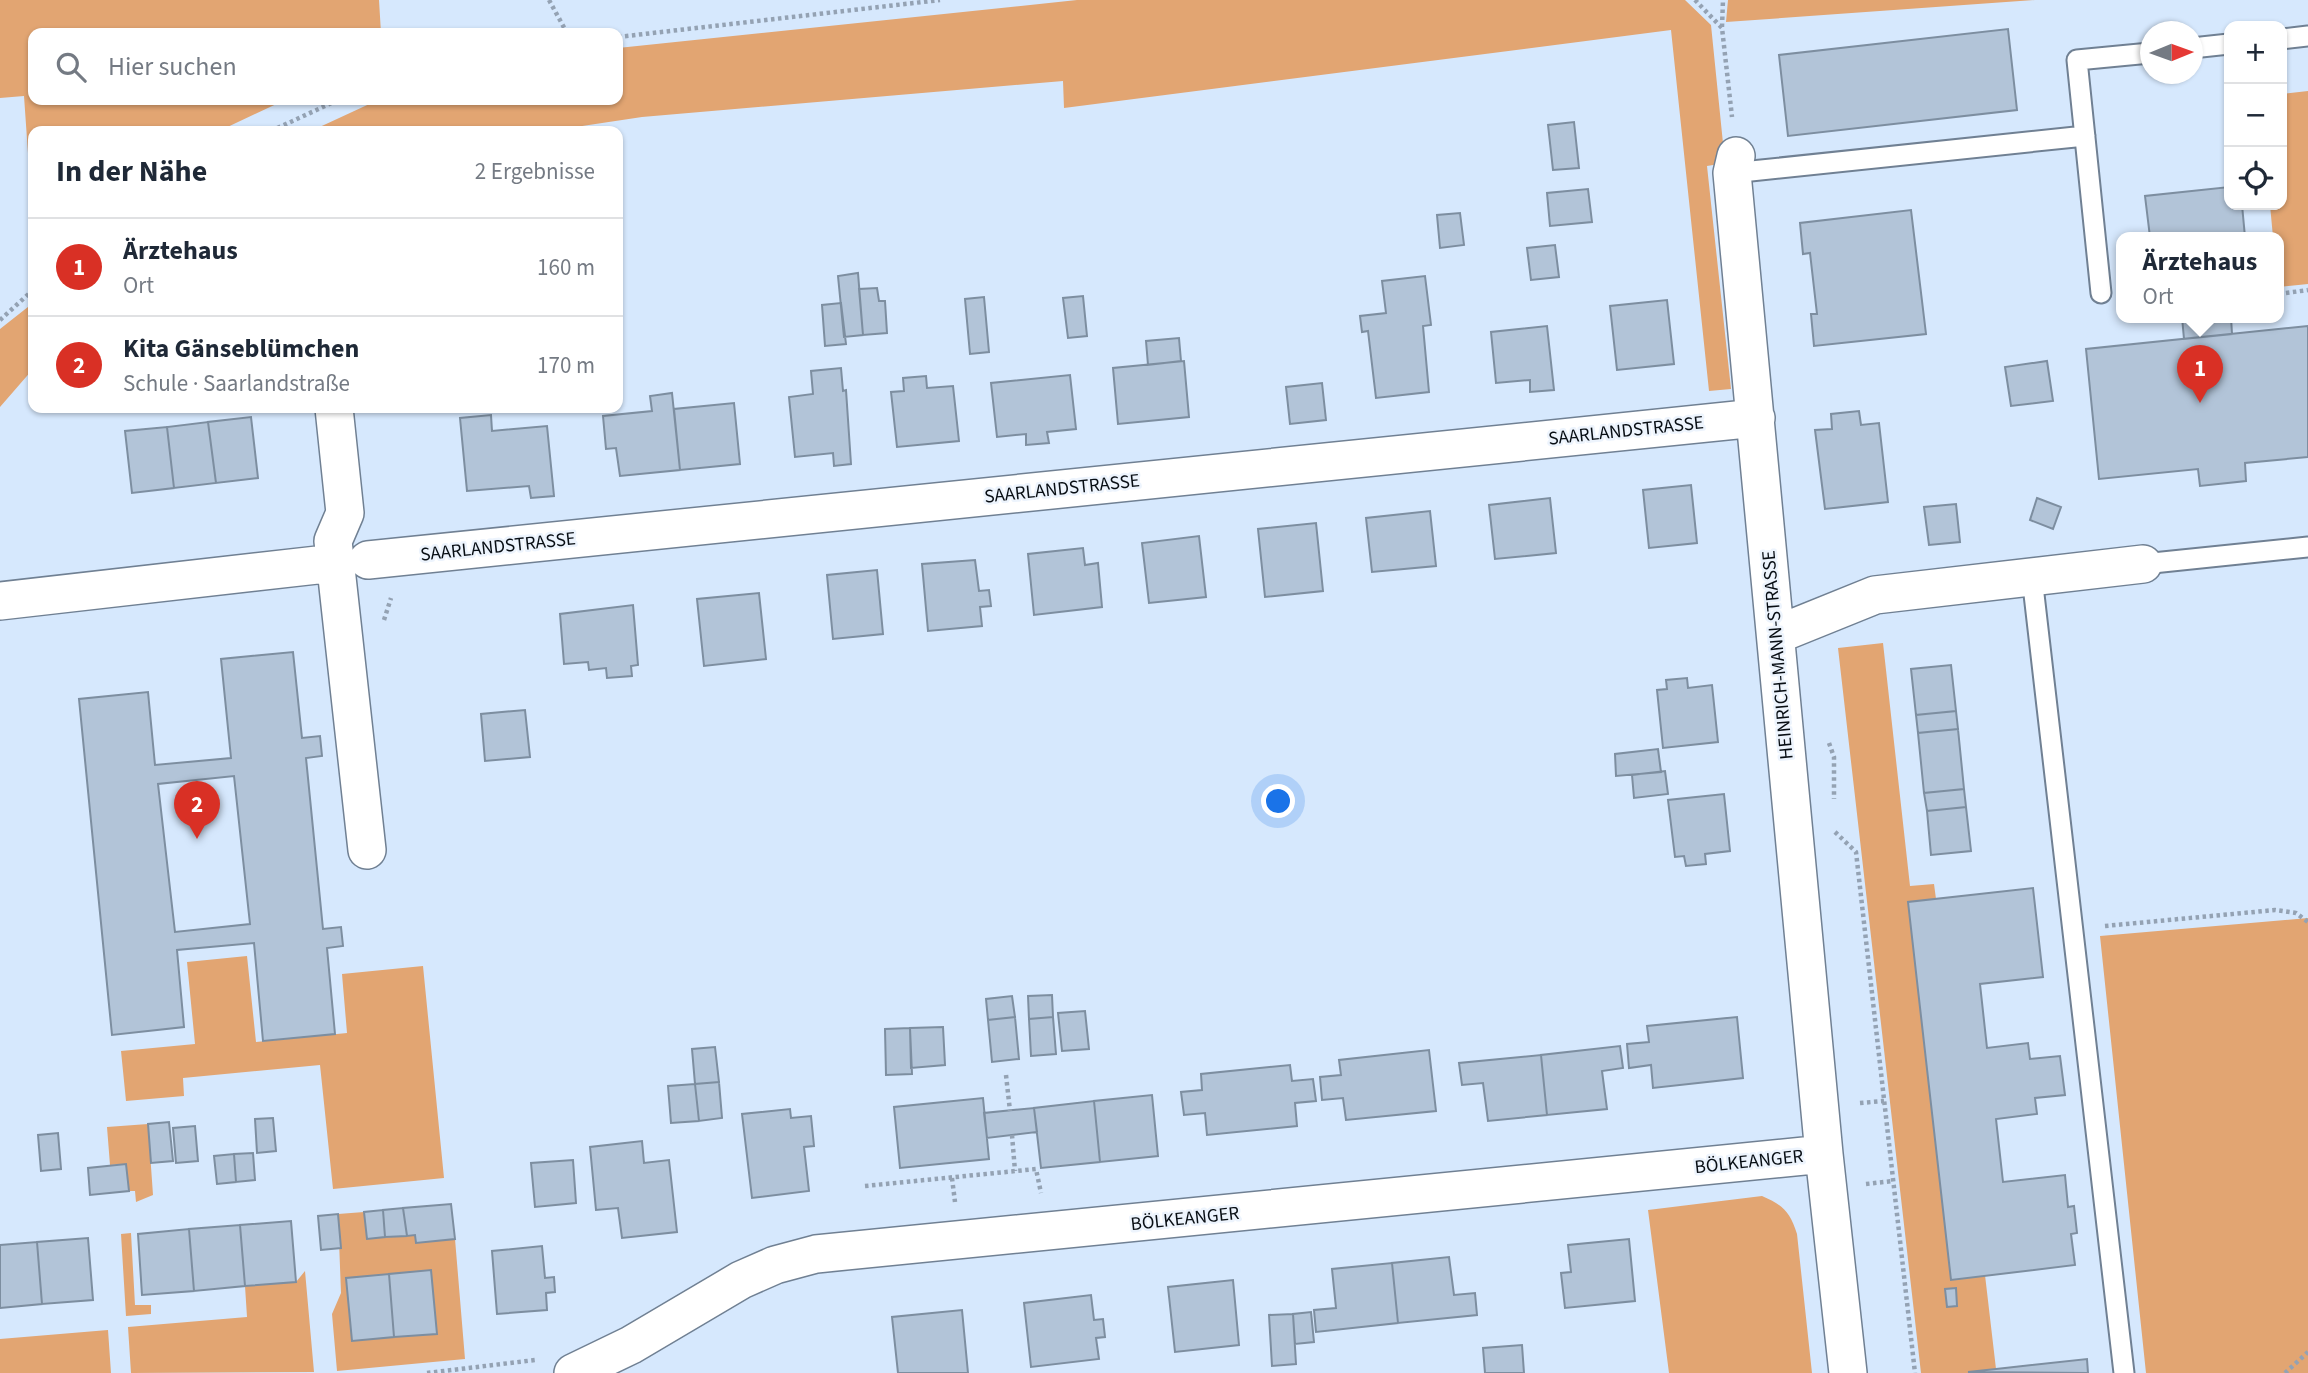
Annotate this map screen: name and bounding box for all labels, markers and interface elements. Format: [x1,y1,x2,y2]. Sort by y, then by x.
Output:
north arrow [2140,21,2203,84]
map controls [2224,21,2287,210]
button: + [2224,21,2287,84]
search box [28,28,623,105]
icon: search [52,48,90,86]
text: Hier suchen [108,48,237,85]
button: − [2224,84,2287,147]
button: locate [2224,147,2287,210]
text: In der Nähe [56,150,207,193]
text: 2 Ergebnisse [475,155,595,188]
text: Ärztehaus [123,232,238,269]
popup [2116,232,2284,323]
text: Ärztehaus [2143,243,2257,280]
text: 1 [73,251,85,284]
text: 160 m [537,251,595,284]
text: Ort [123,269,154,302]
text: Ort [2143,280,2174,313]
text: Kita Gänseblümchen [123,330,359,367]
pin: 1 [2177,345,2223,403]
text: 2 [73,349,85,382]
text: 170 m [537,349,595,382]
text: Schule · Saarlandstraße [123,367,350,400]
street label: SAARLANDSTRASSE [1547,409,1705,453]
street label: SAARLANDSTRASSE [983,467,1141,511]
street label: SAARLANDSTRASSE [419,525,577,569]
street label: HEINRICH-MANN-STRASSE [1755,549,1801,761]
pin: 2 [174,781,220,839]
your location [1261,784,1295,818]
street label: BÖLKEANGER [1693,1143,1805,1181]
street label: BÖLKEANGER [1129,1200,1241,1238]

